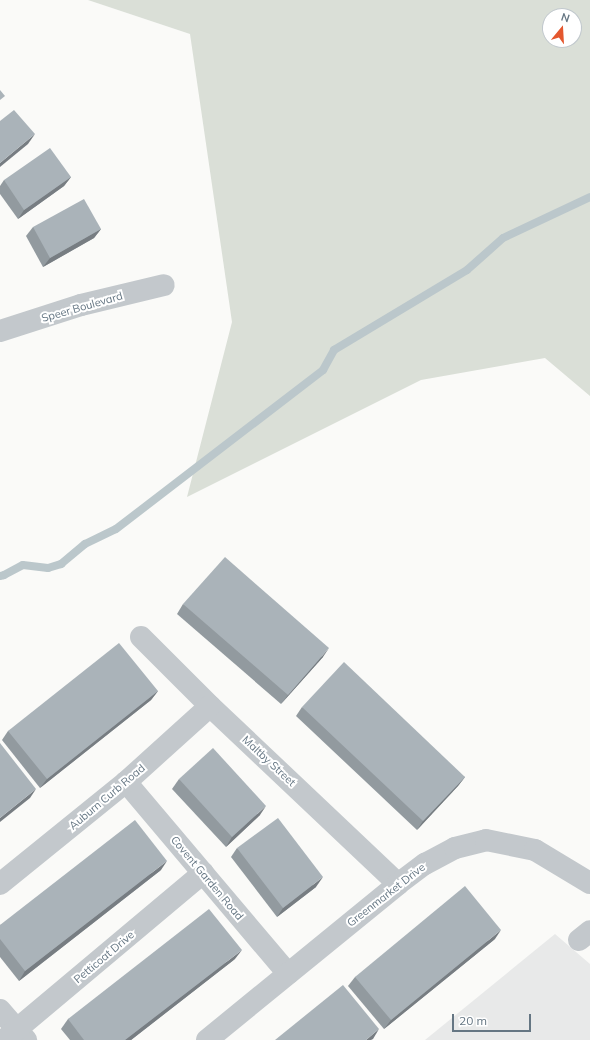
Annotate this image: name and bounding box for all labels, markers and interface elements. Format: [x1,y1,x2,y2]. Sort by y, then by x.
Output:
north arrow [542,8,582,48]
text: N [559,10,572,25]
street label: Speer Boulevard [40,289,124,325]
street label: Maltby Street [240,733,298,789]
street label: Auburn Curb Road [66,761,148,833]
street label: Covent Garden Road [168,833,246,923]
street label: Greenmarket Drive [344,860,428,930]
street label: Petticoat Drive [71,928,137,986]
scale bar [454,1006,533,1032]
text: 20 m [459,1013,487,1028]

